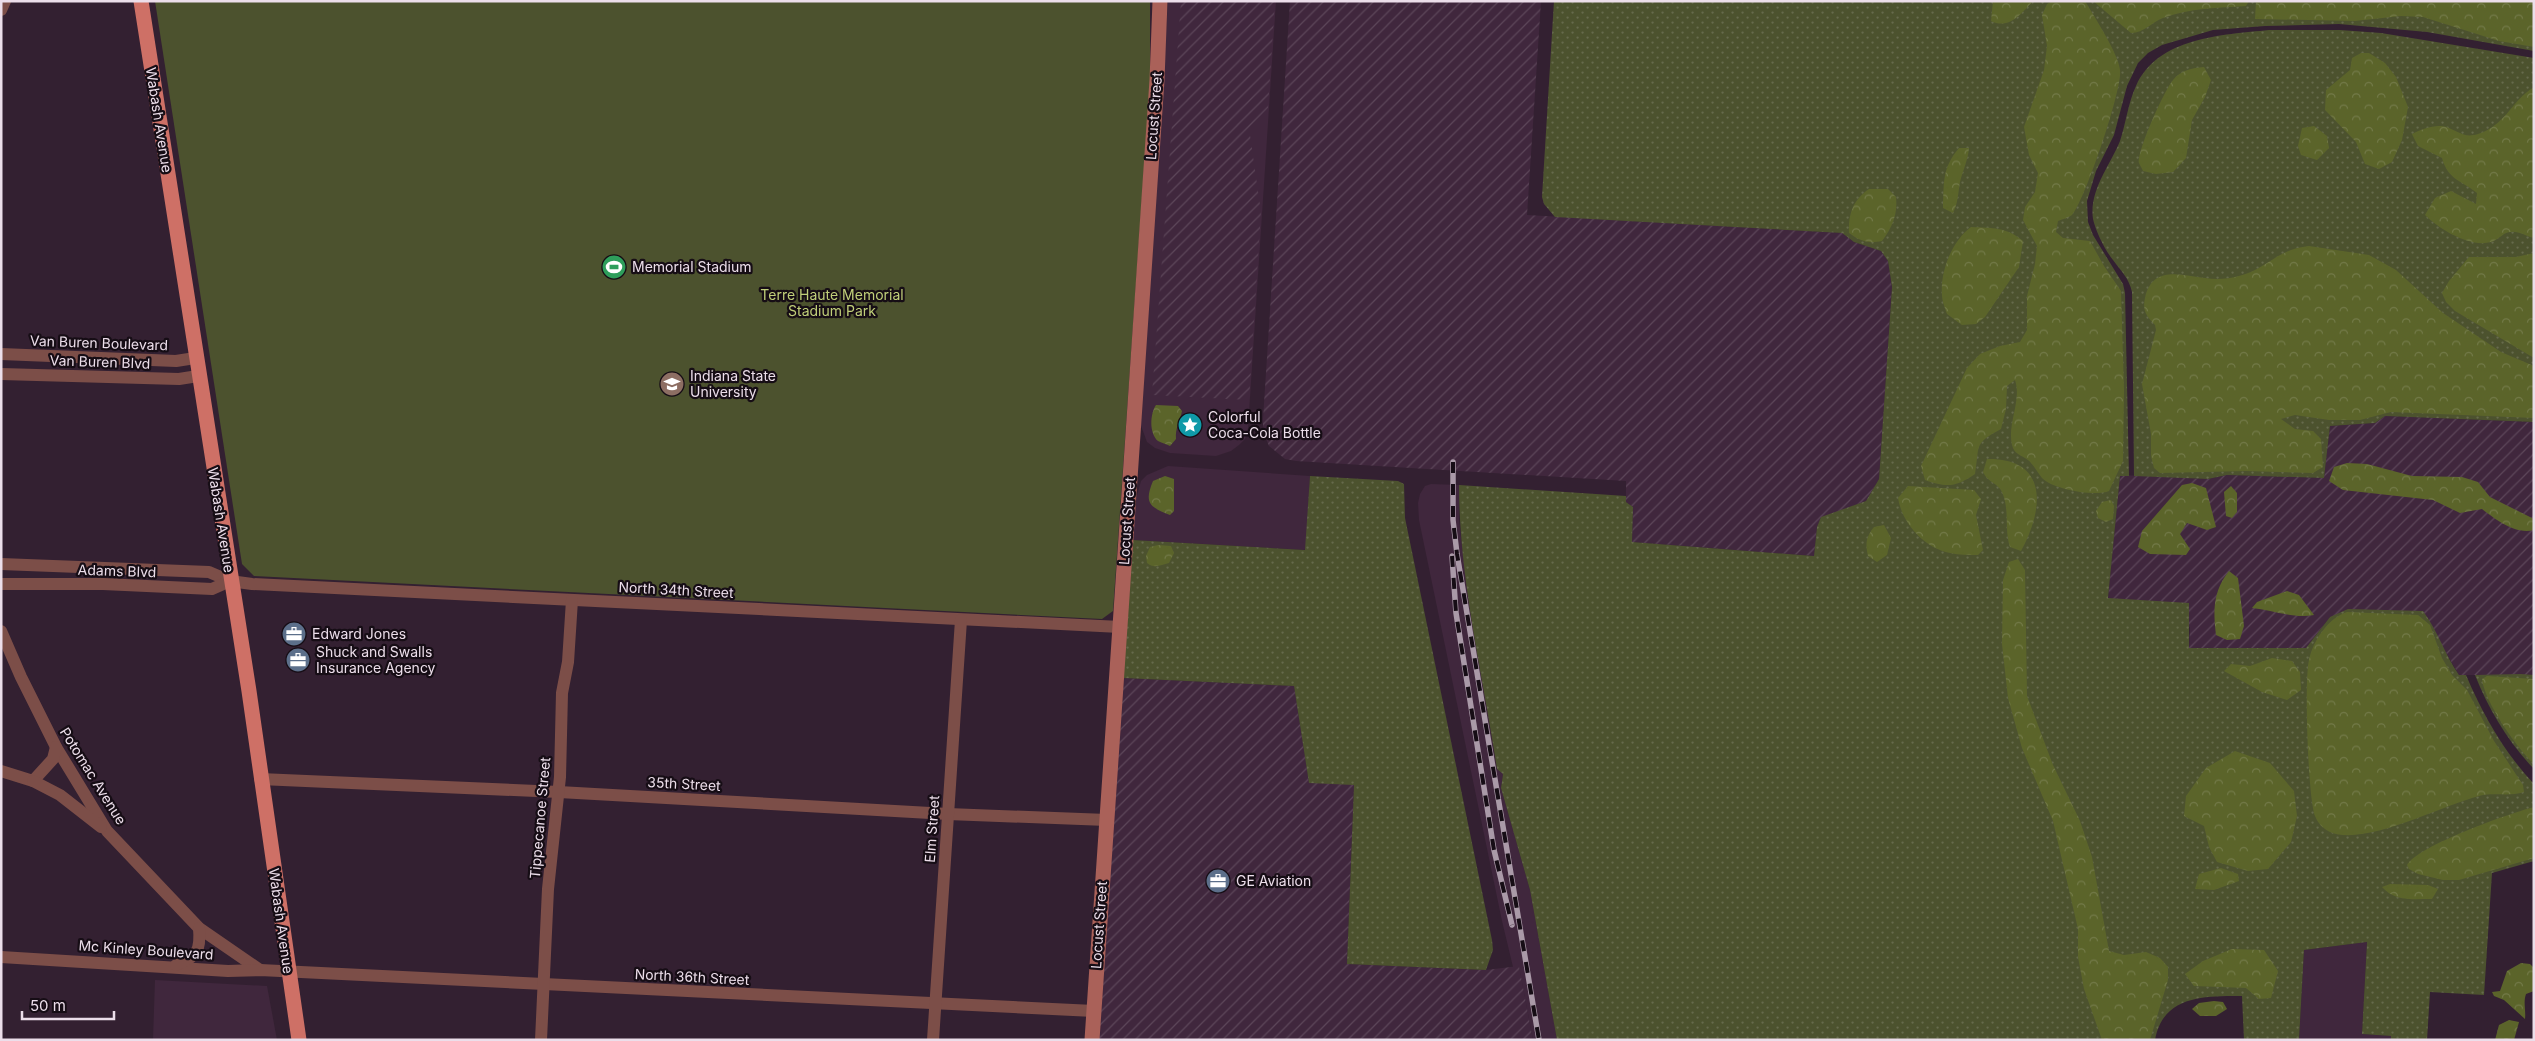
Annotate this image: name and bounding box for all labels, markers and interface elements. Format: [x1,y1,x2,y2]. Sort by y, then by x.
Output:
street label: Wabash Avenue [143,66,176,174]
street label: Locust Street [1142,71,1165,160]
sports icon: Memorial Stadium [601,254,627,280]
place label: Memorial Stadium [632,258,752,275]
park label: Terre Haute Memorial Stadium Park [760,286,904,319]
street label: Van Buren Boulevard [30,332,168,353]
street label: Van Buren Blvd [49,351,151,372]
place label: Indiana State University [690,367,776,400]
school or university icon: Indiana State University [659,371,685,397]
place label: Colorful Coca-Cola Bottle [1208,408,1321,441]
place icon: Colorful Coca-Cola Bottle [1177,412,1203,438]
street label: Wabash Avenue [205,466,238,574]
street label: Locust Street [1115,476,1138,565]
street label: Adams Blvd [78,561,157,580]
street label: North 34th Street [618,578,734,601]
office icon: Edward Jones [281,621,307,647]
place label: Edward Jones [312,625,406,642]
place label: Shuck and Swalls Insurance Agency [316,643,436,676]
office icon: Shuck and Swalls Insurance Agency [285,647,311,673]
street label: Potomac Avenue [57,724,130,827]
street label: Tippecanoe Street [526,756,553,879]
street label: 35th Street [647,773,722,794]
street label: Elm Street [921,794,942,863]
street label: Wabash Avenue [266,867,297,975]
office icon: GE Aviation [1205,868,1231,894]
place label: GE Aviation [1236,872,1311,889]
street label: Locust Street [1087,880,1110,969]
street label: Mc Kinley Boulevard [78,936,214,963]
street label: North 36th Street [634,965,750,988]
scale bar [22,988,115,1020]
text: 50 m [30,996,66,1015]

